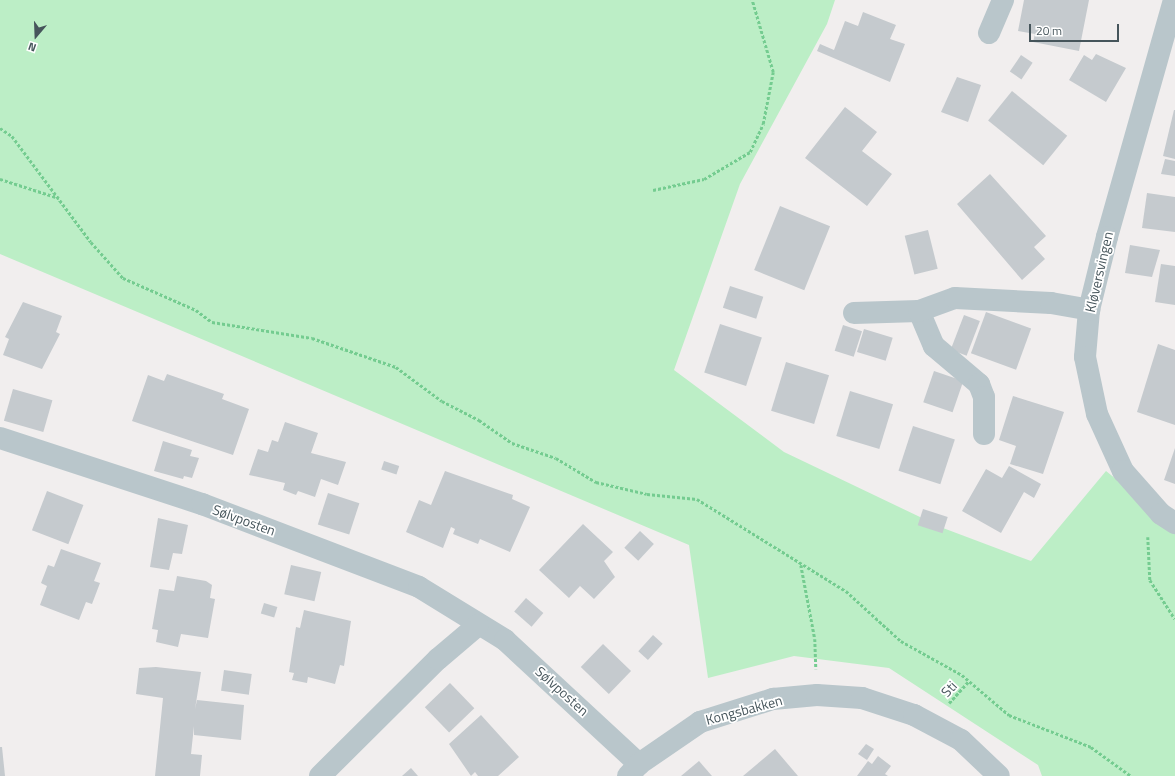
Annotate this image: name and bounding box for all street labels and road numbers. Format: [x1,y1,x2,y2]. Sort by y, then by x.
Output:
street label: Kløversvingen [1082,230,1116,314]
street label: Sølvposten [210,501,278,539]
street label: Sølvposten [532,663,592,719]
street label: Sti [938,678,960,700]
street label: Kongsbakken [704,692,784,728]

